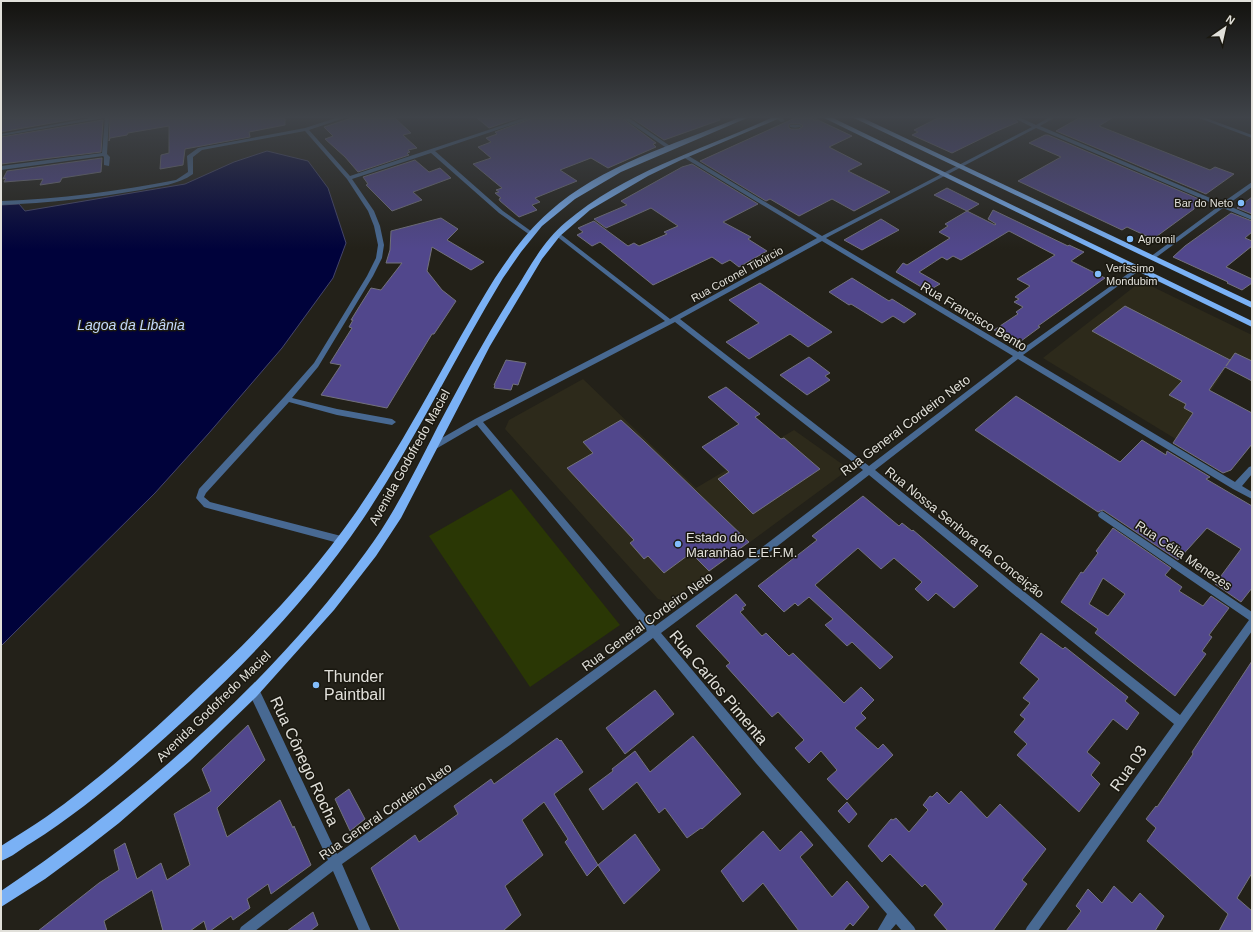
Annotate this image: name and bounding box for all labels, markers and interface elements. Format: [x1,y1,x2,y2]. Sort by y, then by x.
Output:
north arrow [1205,8,1245,48]
text: N [1224,13,1237,27]
place label: Bar do Neto [1174,197,1233,209]
marker: Bar do Neto [1236,198,1246,208]
place label: Agromil [1138,233,1175,245]
marker: Agromil [1125,234,1135,244]
street label: Rua Coronel Tibúrcio [689,244,785,304]
place label: Veríssimo Mondubim [1106,262,1157,287]
marker: Veríssimo Mondubim [1093,269,1103,279]
street label: Rua Francisco Bento [918,279,1030,354]
water label: Lagoa da Libânia [77,317,185,333]
street label: Rua General Cordeiro Neto [838,372,973,479]
street label: Avenida Godofredo Maciel [366,387,453,528]
street label: Rua Nossa Senhora da Conceição [882,464,1047,601]
street label: Rua Célia Menezes [1132,517,1235,594]
place label: Estado do Maranhão E.E.F.M. [686,530,797,560]
marker: Estado do Maranhão E.E.F.M. [673,539,683,549]
street label: Rua General Cordeiro Neto [579,569,716,674]
street label: Rua Carlos Pimenta [666,627,771,748]
street label: Avenida Godofredo Maciel [153,648,274,765]
place label: Thunder Paintball [324,668,385,703]
marker: Thunder Paintball [311,680,321,690]
street label: Rua Cônego Rocha [267,694,342,829]
street label: Rua 03 [1107,742,1150,794]
street label: Rua General Cordeiro Neto [316,760,454,863]

